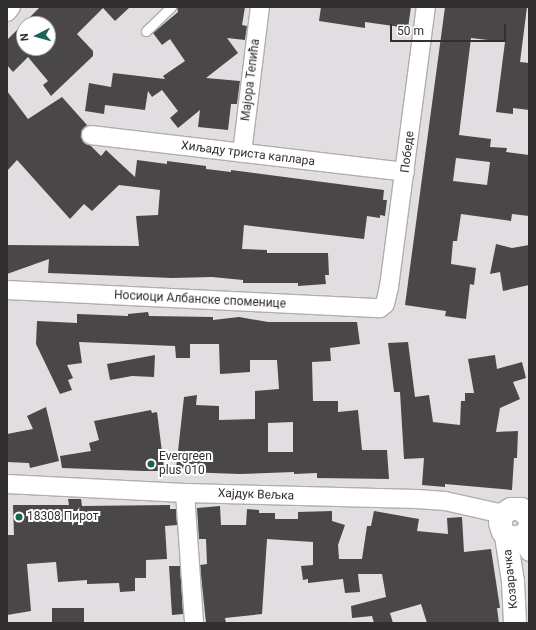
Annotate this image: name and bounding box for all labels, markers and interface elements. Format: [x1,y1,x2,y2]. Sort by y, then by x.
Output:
north arrow [16,16,56,56]
scale bar [392,16,508,42]
text: 50 m [397,24,424,38]
text: N [18,33,31,42]
street label: Мајора Тепића [239,38,263,122]
street label: Победе [398,130,418,174]
street label: Хиљаду триста каплара [180,139,316,169]
street label: Носиоци Албанске споменице [114,288,286,312]
place label: Evergreen plus 010 [159,450,212,478]
marker: Evergreen plus 010 [146,459,156,469]
street label: Хајдук Вељка [218,486,294,504]
place label: 18308 Пирот [27,510,98,524]
marker: 18308 Пирот [14,512,24,522]
street label: Козарачка [501,548,521,610]

